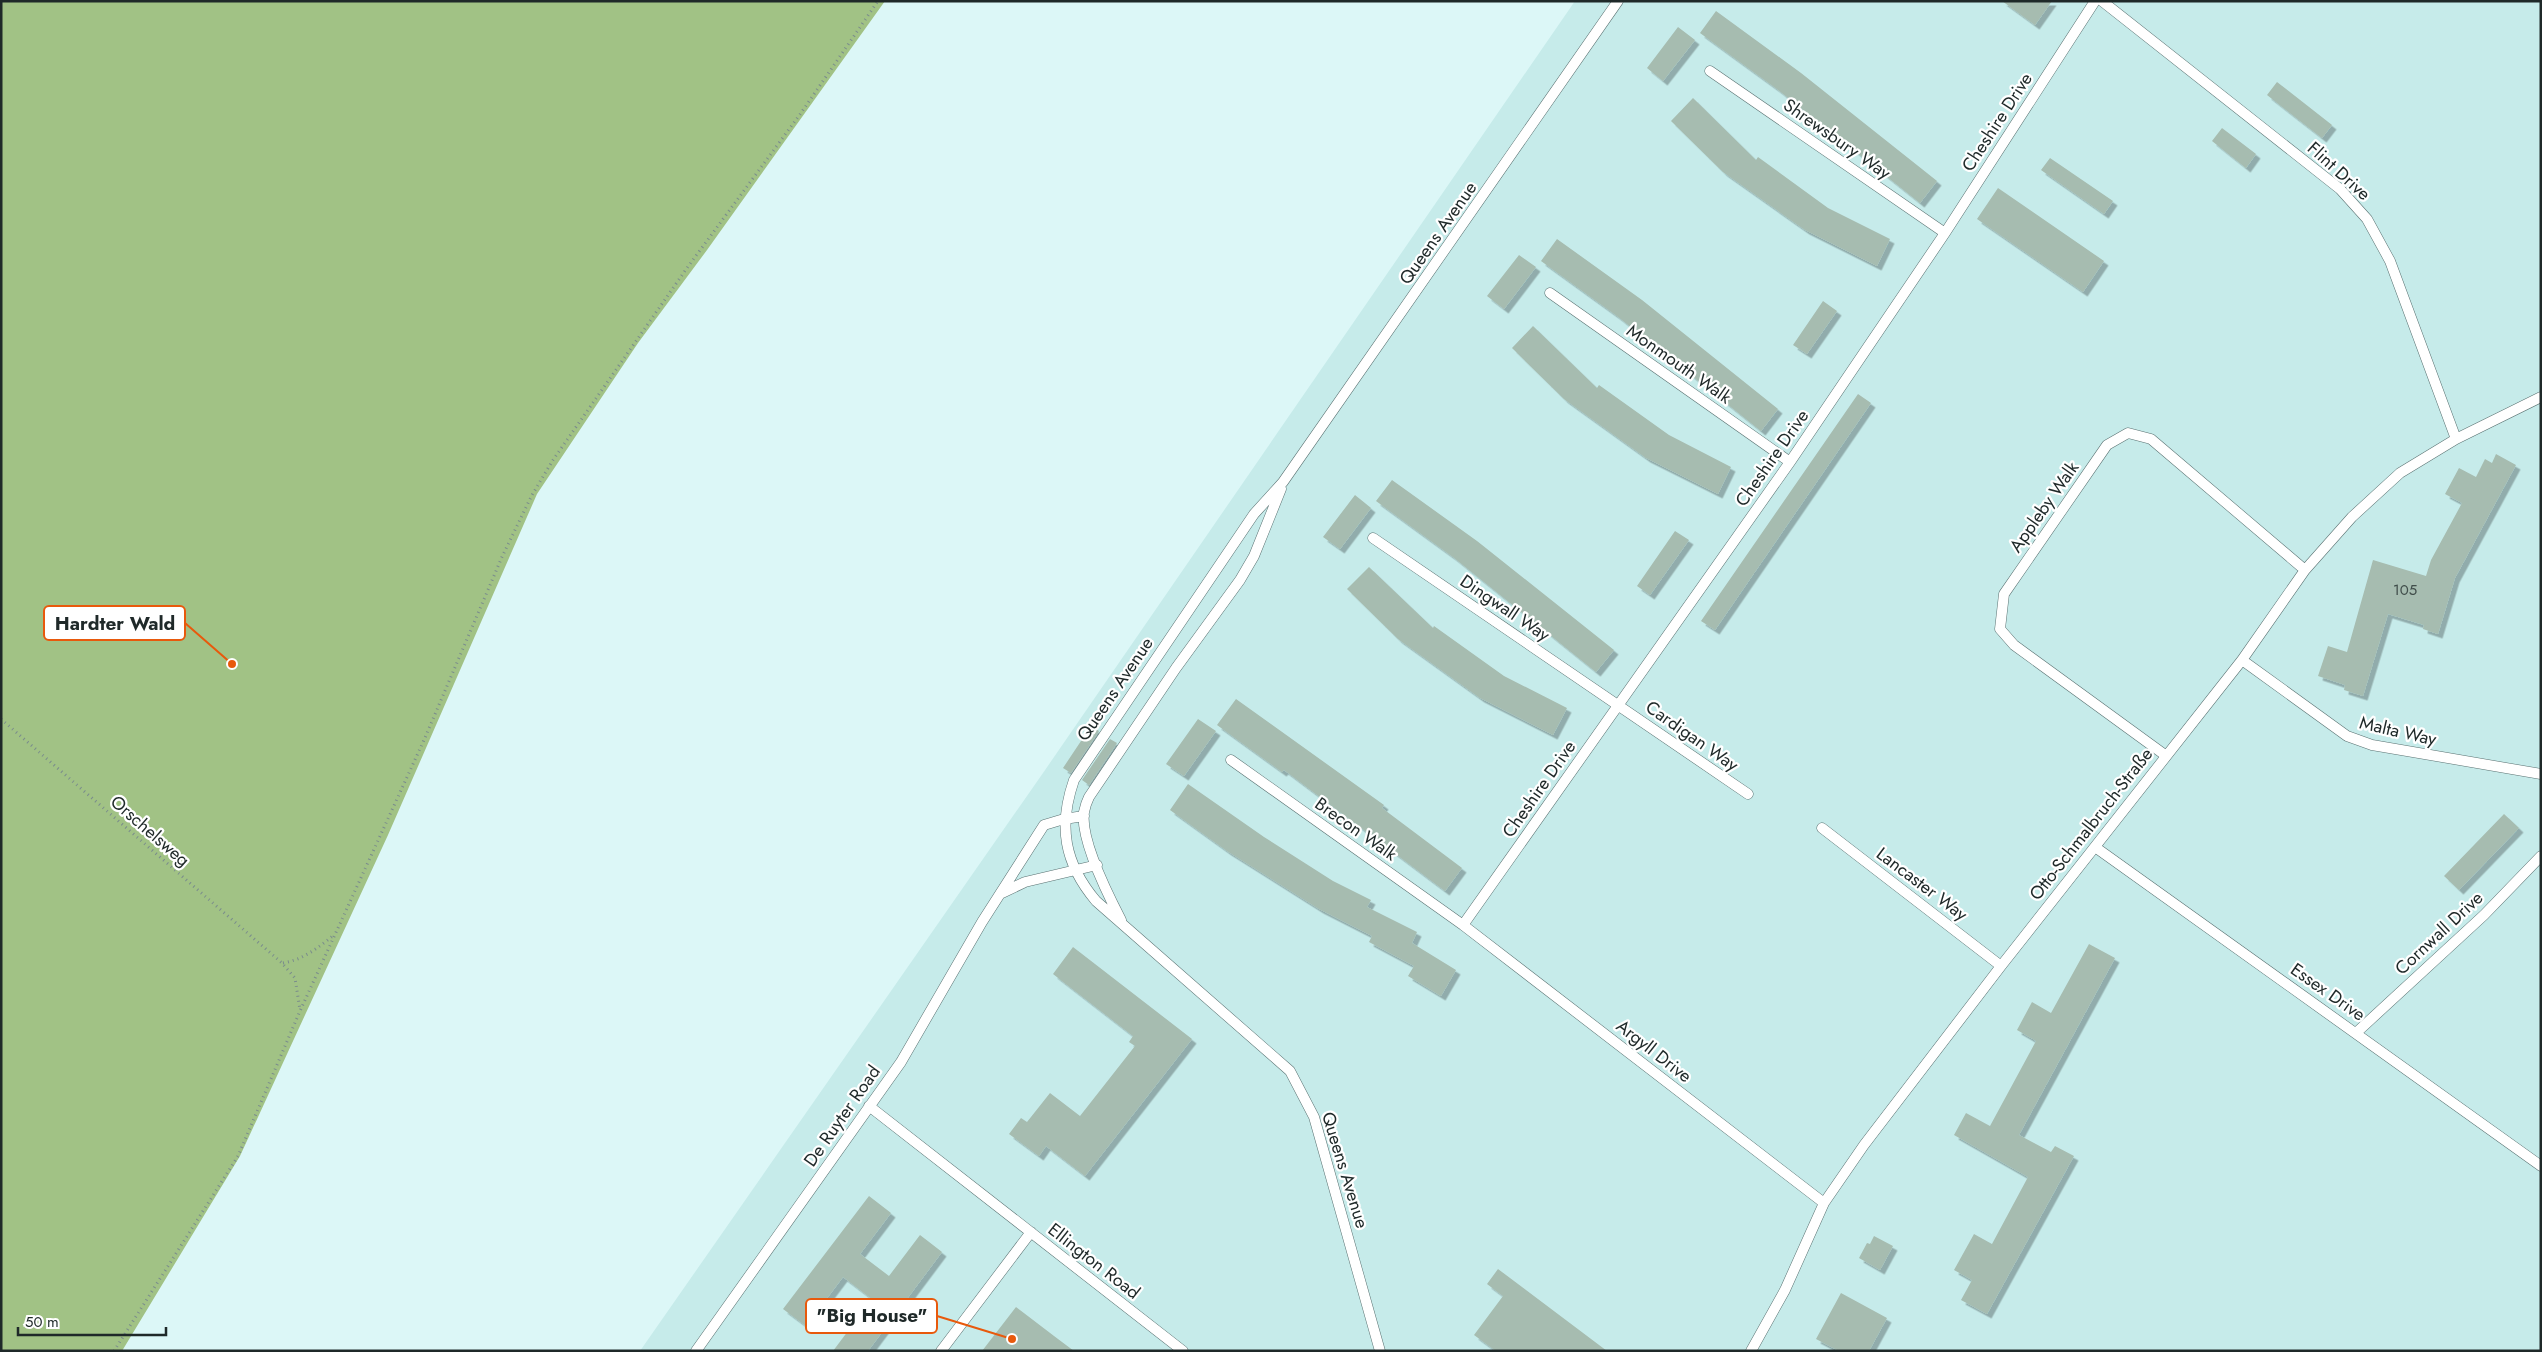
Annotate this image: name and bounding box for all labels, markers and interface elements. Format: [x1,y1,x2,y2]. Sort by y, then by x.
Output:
street label: Cheshire Drive [1955,68,2039,176]
street label: Shrewsbury Way [1778,92,1896,186]
street label: Flint Drive [2302,136,2376,206]
street label: Queens Avenue [1393,176,1483,290]
street label: Monmouth Walk [1621,318,1737,410]
street label: Cheshire Drive [1729,404,1815,512]
street label: Appleby Walk [2003,456,2085,558]
street label: Dingwall Way [1455,568,1555,648]
house number: 105 [2393,579,2417,601]
callout: Hardter Wald [44,606,185,640]
text: Hardter Wald [55,610,175,637]
street label: Queens Avenue [1071,632,1159,746]
street label: Cardigan Way [1640,694,1744,778]
street label: Malta Way [2357,710,2439,752]
street label: Cheshire Drive [1496,735,1582,843]
street label: Otto-Schmalbruch-Straße [2023,742,2159,906]
street label: Orschelsweg [105,789,195,873]
street label: Brecon Walk [1310,791,1403,867]
street label: Lancaster Way [1871,841,1973,927]
street label: Cornwall Drive [2389,885,2489,981]
street label: Essex Drive [2285,957,2371,1027]
street label: Argyll Drive [1611,1013,1697,1089]
street label: De Ruyter Road [797,1060,887,1172]
street label: Queens Avenue [1315,1109,1375,1231]
street label: Ellington Road [1042,1217,1146,1305]
callout: "Big House" [806,1299,937,1333]
text: "Big House" [817,1302,928,1329]
scale bar [18,1304,165,1336]
text: 50 m [25,1311,59,1333]

